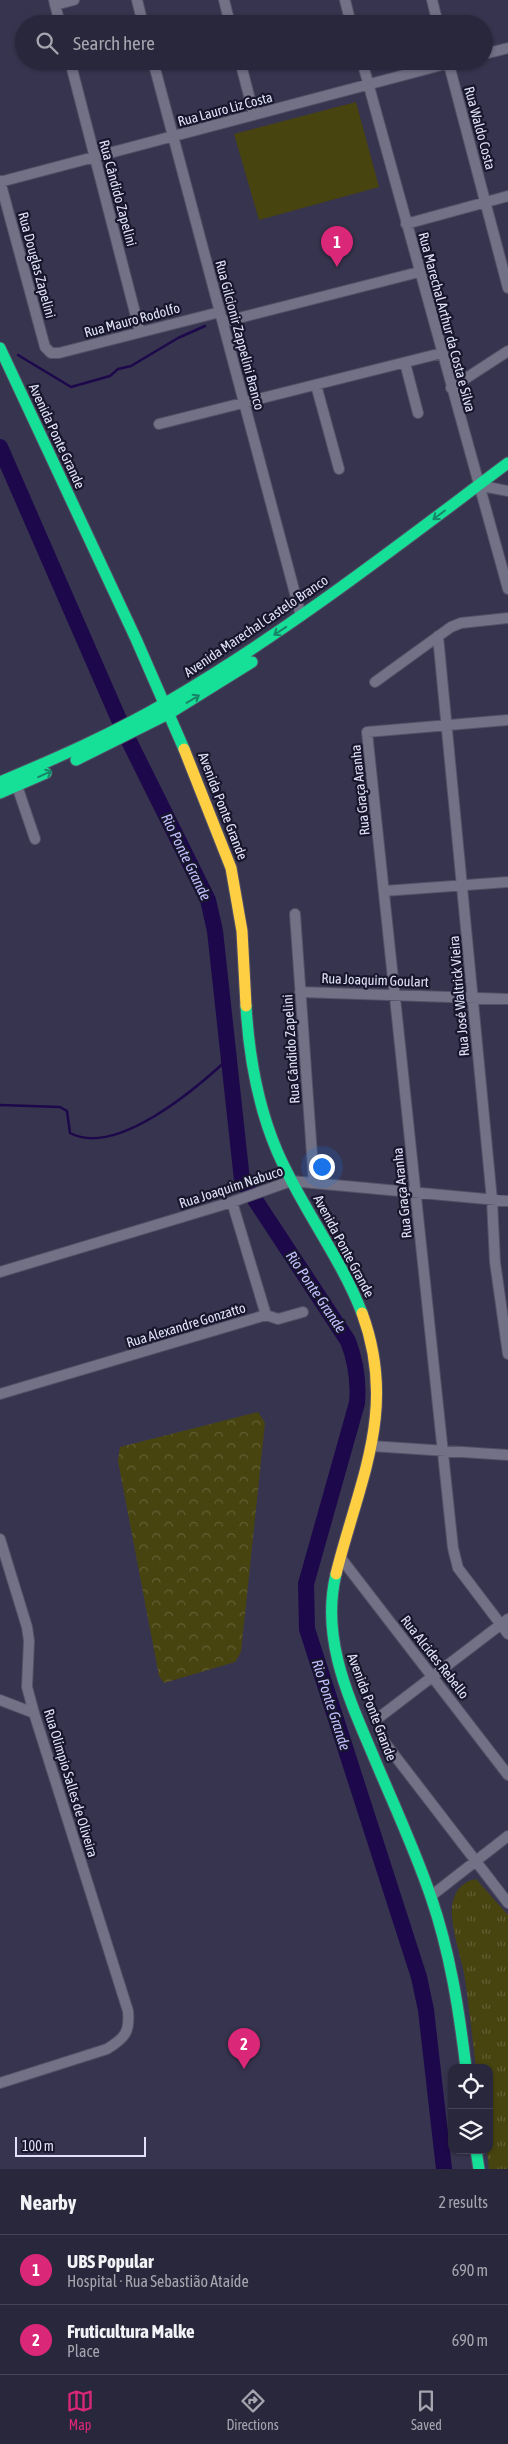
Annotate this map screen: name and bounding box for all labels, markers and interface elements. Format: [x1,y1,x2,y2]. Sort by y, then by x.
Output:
search box [15,15,493,70]
icon: search [33,29,61,57]
text: Search here [73,32,155,54]
street label: Rua Waldo Costa [461,85,499,171]
street label: Rua Lauro Liz Costa [176,89,274,129]
street label: Rua Cândido Zapelini [96,138,140,248]
street label: Rua Douglas Zapelini [15,210,59,320]
pin: 1 [321,226,353,267]
street label: Rua Marechal Arthur da Costa e Silva [415,230,479,414]
street label: Rua Gilcionir Zappelini Branco [212,258,268,412]
street label: Rua Mauro Rodolfo [82,300,182,340]
street label: Avenida Ponte Grande [26,381,88,491]
one-way arrow [433,509,446,520]
street label: Avenida Marechal Castelo Branco [181,572,331,680]
one-way arrow [273,626,287,636]
one-way arrow [186,694,200,704]
street label: Rua Graça Aranha [347,744,373,836]
street label: Avenida Ponte Grande [195,750,251,862]
one-way arrow [37,768,52,778]
water label: Rio Ponte Grande [158,810,215,903]
street label: Rua José Waltrick Vieira [446,935,472,1057]
street label: Rua Joaquim Goulart [321,970,429,990]
street label: Rua Cândido Zapelini [279,994,303,1104]
street label: Rua Graça Aranha [389,1147,415,1239]
your location [309,1154,335,1180]
street label: Rua Joaquim Nabuco [177,1163,285,1211]
street label: Avenida Ponte Grande [310,1192,378,1300]
water label: Rio Ponte Grande [283,1248,350,1336]
street label: Rua Alexandre Gonzatto [125,1299,247,1351]
street label: Rua Alcides Rebello [398,1612,472,1702]
street label: Avenida Ponte Grande [344,1651,400,1763]
water label: Rio Ponte Grande [309,1657,354,1753]
street label: Rua Olímpio Salles de Oliveira [41,1707,101,1859]
pin: 2 [228,2028,260,2069]
map controls [448,2064,493,2154]
button: locate [448,2064,493,2109]
button: layers [448,2109,493,2154]
scale bar [15,2134,146,2157]
text: 100 m [22,2138,54,2154]
text: Nearby [20,2190,76,2214]
text: 2 results [438,2193,488,2211]
text: UBS Popular [67,2250,154,2272]
text: 1 [32,2261,40,2279]
text: 690 m [452,2261,488,2279]
text: Hospital · Rua Sebastião Ataíde [67,2272,249,2290]
text: Fruticultura Malke [67,2320,195,2342]
text: 2 [32,2331,40,2349]
text: 690 m [452,2331,488,2349]
text: Place [67,2342,100,2360]
tab: Map [66,2387,94,2433]
tab: Directions [226,2387,279,2433]
tab: Saved [411,2387,442,2433]

